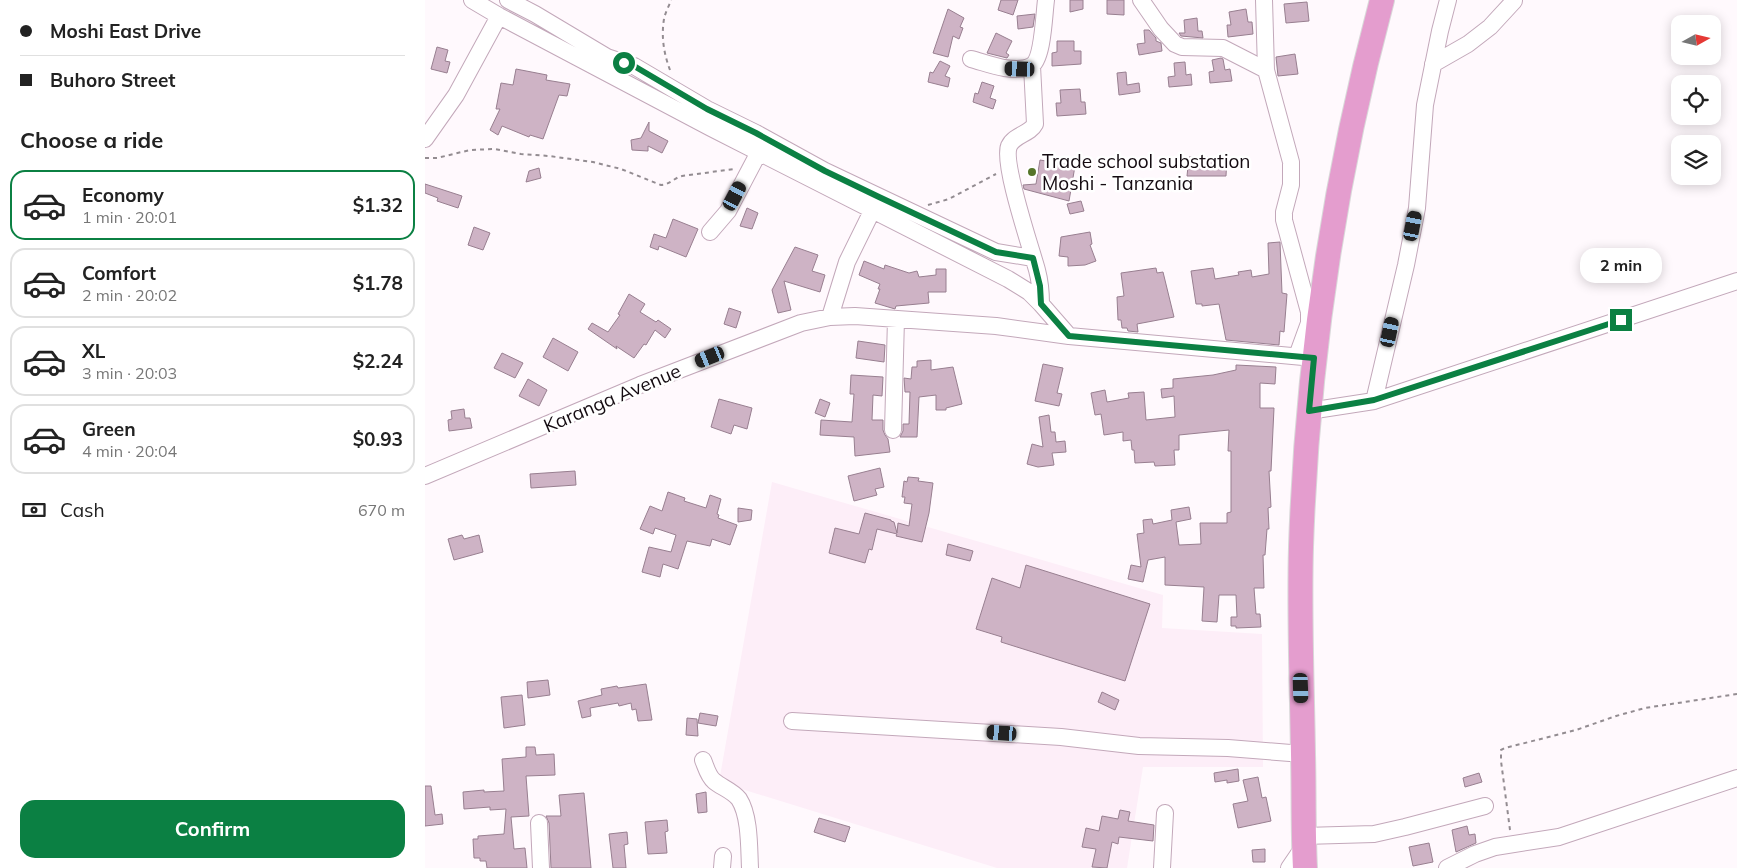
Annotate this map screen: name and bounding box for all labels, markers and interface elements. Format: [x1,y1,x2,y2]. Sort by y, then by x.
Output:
north arrow [1671,15,1721,65]
map controls [1671,15,1721,185]
text: Moshi East Drive [50,19,201,43]
route start [613,52,635,74]
car [1004,61,1035,77]
text: Buhoro Street [50,68,176,92]
button: locate [1671,75,1721,125]
text: Choose a ride [20,126,163,154]
button: layers [1671,135,1721,185]
place label: Trade school substation Moshi - Tanzania [1042,149,1250,195]
marker: Trade school substation Moshi - Tanzania [1026,166,1038,178]
car [721,179,748,213]
icon: car [22,183,67,228]
text: Economy [82,183,164,207]
text: $1.32 [353,193,403,217]
text: 1 min · 20:01 [82,207,177,227]
car [1402,210,1423,242]
callout: 2 min [1580,248,1662,282]
text: 2 min [1600,255,1642,275]
icon: car [22,261,67,306]
text: Comfort [82,261,156,285]
text: $1.78 [353,271,403,295]
text: 2 min · 20:02 [82,285,177,305]
route end [1610,309,1632,331]
car [1379,316,1400,348]
icon: car [22,339,67,384]
text: XL [82,339,105,363]
car [693,344,726,370]
text: $2.24 [353,349,403,373]
street label: Karanga Avenue [540,358,684,438]
text: 3 min · 20:03 [82,363,177,383]
icon: car [22,417,67,462]
text: Green [82,417,136,441]
text: $0.93 [353,427,403,451]
text: 4 min · 20:04 [82,441,177,461]
icon: cash [20,496,48,524]
text: Cash [60,498,105,522]
text: 670 m [358,500,405,520]
car [1292,673,1309,703]
car [986,724,1017,742]
button: Confirm [20,800,405,858]

